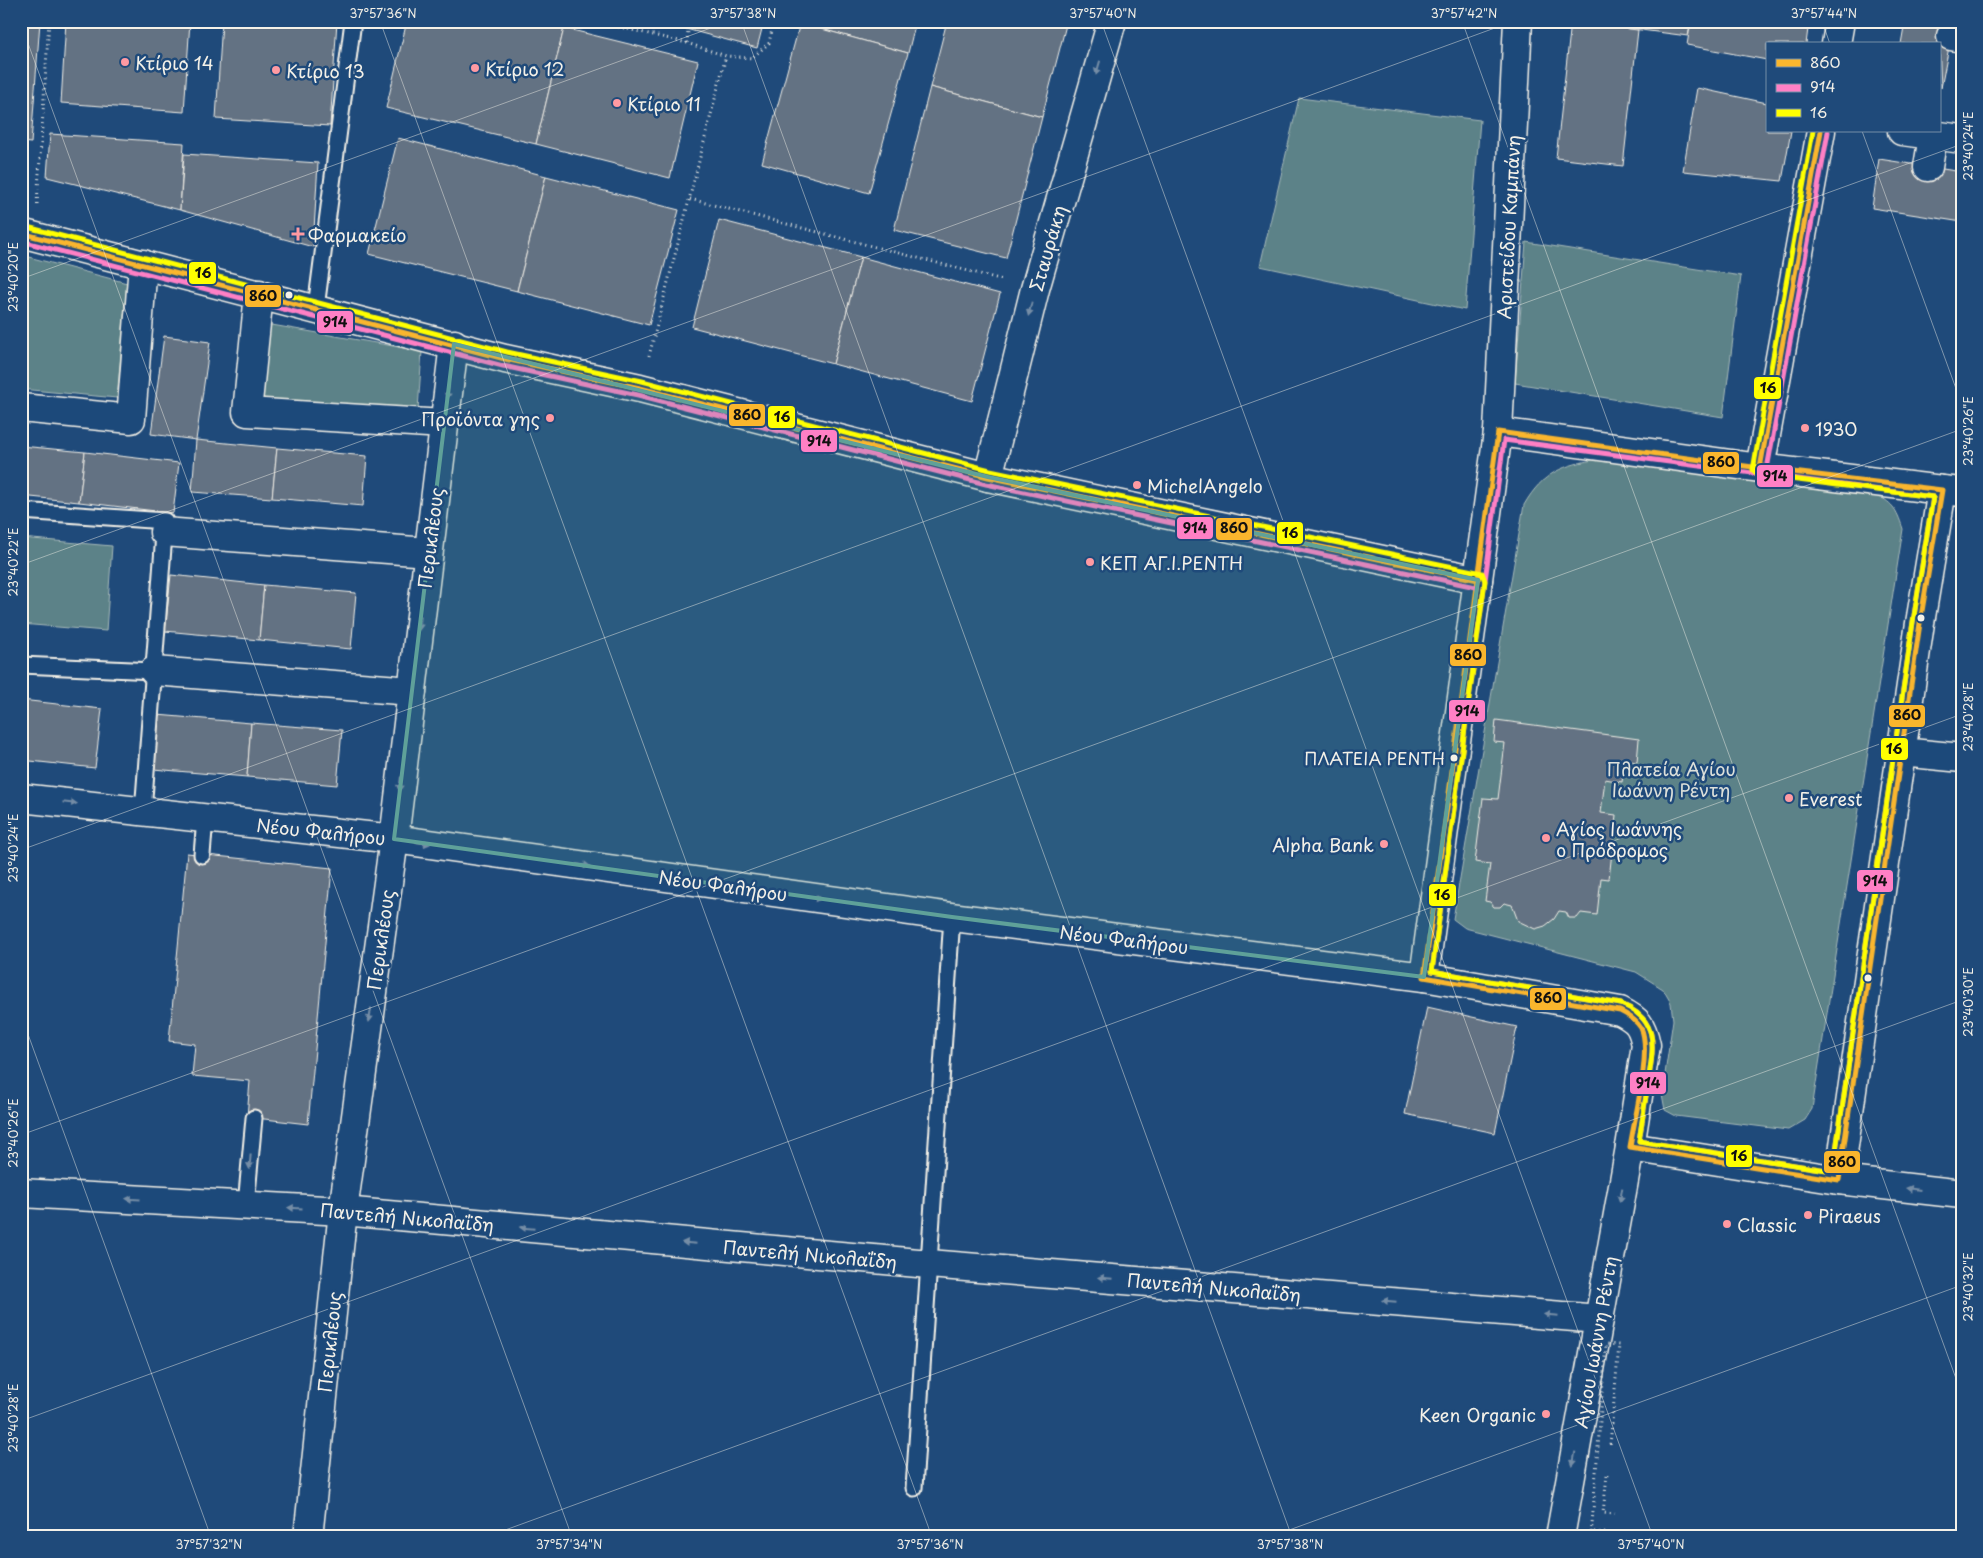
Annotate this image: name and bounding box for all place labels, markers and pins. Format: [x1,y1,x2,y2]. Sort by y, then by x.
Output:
place label: Κτίριο 14 [135,49,214,76]
place label: Κτίριο 12 [485,55,565,82]
marker: Κτίριο 14 [119,56,131,68]
place label: Κτίριο 13 [286,57,365,84]
marker: Κτίριο 12 [469,62,481,74]
marker: Κτίριο 13 [270,64,282,76]
place label: Κτίριο 11 [627,90,701,117]
marker: Κτίριο 11 [611,97,623,109]
place label: Φαρμακείο [308,221,406,248]
marker: Φαρμακείο [292,228,304,240]
unlabelled marker [284,290,294,300]
place label: Προϊόντα γης [421,405,540,432]
marker: Προϊόντα γης [544,412,556,424]
place label: 1930 [1815,415,1857,442]
marker: 1930 [1799,422,1811,434]
place label: MichelAngelo [1147,472,1263,499]
marker: MichelAngelo [1131,479,1143,491]
place label: ΚΕΠ ΑΓ.Ι.ΡΕΝΤΗ [1100,549,1243,576]
marker: ΚΕΠ ΑΓ.Ι.ΡΕΝΤΗ [1084,556,1096,568]
unlabelled marker [1916,613,1926,623]
place label: ΠΛΑΤΕΙΑ ΡΕΝΤΗ [1304,745,1445,771]
marker: ΠΛΑΤΕΙΑ ΡΕΝΤΗ [1449,753,1459,763]
place label: Everest [1799,785,1862,812]
marker: Everest [1783,792,1795,804]
place label: Αγίος Ιωάννης ο Πρόδρομος [1556,815,1682,863]
place label: Alpha Bank [1272,831,1374,858]
marker: Αγίος Ιωάννης ο Πρόδρομος [1540,832,1552,844]
marker: Alpha Bank [1378,838,1390,850]
unlabelled marker [1863,973,1873,983]
place label: Piraeus [1818,1202,1881,1229]
marker: Piraeus [1802,1209,1814,1221]
place label: Classic [1737,1211,1797,1238]
marker: Classic [1721,1218,1733,1230]
place label: Keen Organic [1419,1401,1536,1428]
marker: Keen Organic [1540,1408,1552,1420]

